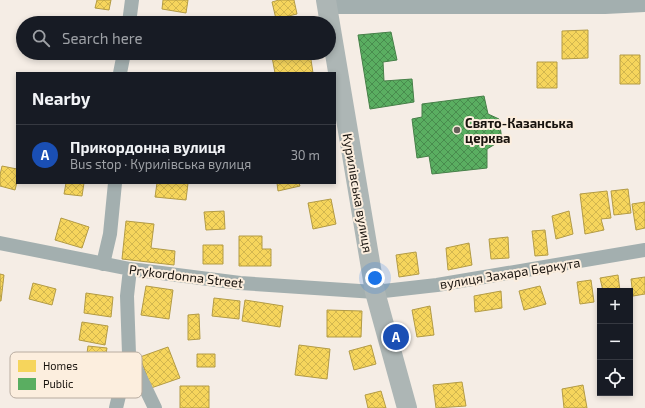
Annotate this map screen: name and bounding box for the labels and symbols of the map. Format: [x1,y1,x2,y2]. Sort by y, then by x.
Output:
place label: Свято-Казанська церква [465,115,573,146]
marker: Свято-Казанська церква [452,125,462,135]
street label: Курилівська вулиця [340,132,376,254]
street label: вулиця Захара Беркута [439,254,581,292]
street label: Prykordonna Street [128,261,244,291]
your location [365,268,385,288]
pin: A [383,322,409,352]
legend [10,352,142,398]
text: Homes [43,359,78,372]
text: Public [43,377,73,390]

